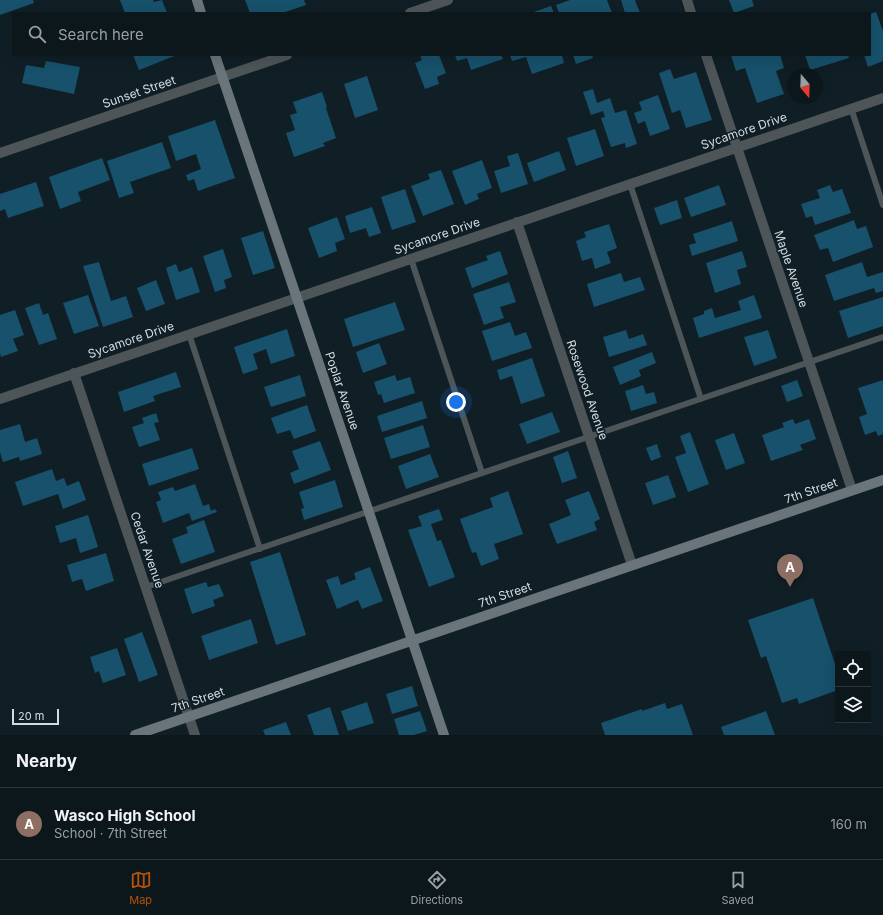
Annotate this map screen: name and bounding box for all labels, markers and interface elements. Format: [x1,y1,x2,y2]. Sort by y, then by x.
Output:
search box [12,12,871,56]
icon: search [26,23,48,45]
text: Search here [58,25,144,44]
north arrow [787,68,823,104]
street label: Sunset Street [100,72,177,111]
street label: Sycamore Drive [699,109,789,152]
street label: Sycamore Drive [392,214,482,257]
street label: Maple Avenue [771,228,812,309]
street label: Sycamore Drive [86,318,176,361]
street label: Rosewood Avenue [563,338,612,442]
street label: Poplar Avenue [322,350,363,432]
your location [446,392,466,412]
street label: 7th Street [782,474,839,507]
street label: Cedar Avenue [127,510,168,590]
pin: A [777,554,803,587]
street label: 7th Street [476,578,533,611]
map controls [835,651,871,723]
button: locate [835,651,871,687]
street label: 7th Street [169,683,226,716]
button: layers [835,687,871,723]
scale bar [12,707,59,726]
text: 20 m [18,709,44,723]
text: Nearby [16,751,77,771]
text: Wasco High School [54,806,195,825]
text: A [24,816,34,832]
text: 160 m [830,816,867,832]
text: School · 7th Street [54,825,167,841]
tab: Map [129,869,152,907]
tab: Directions [411,869,463,907]
tab: Saved [722,869,754,907]

